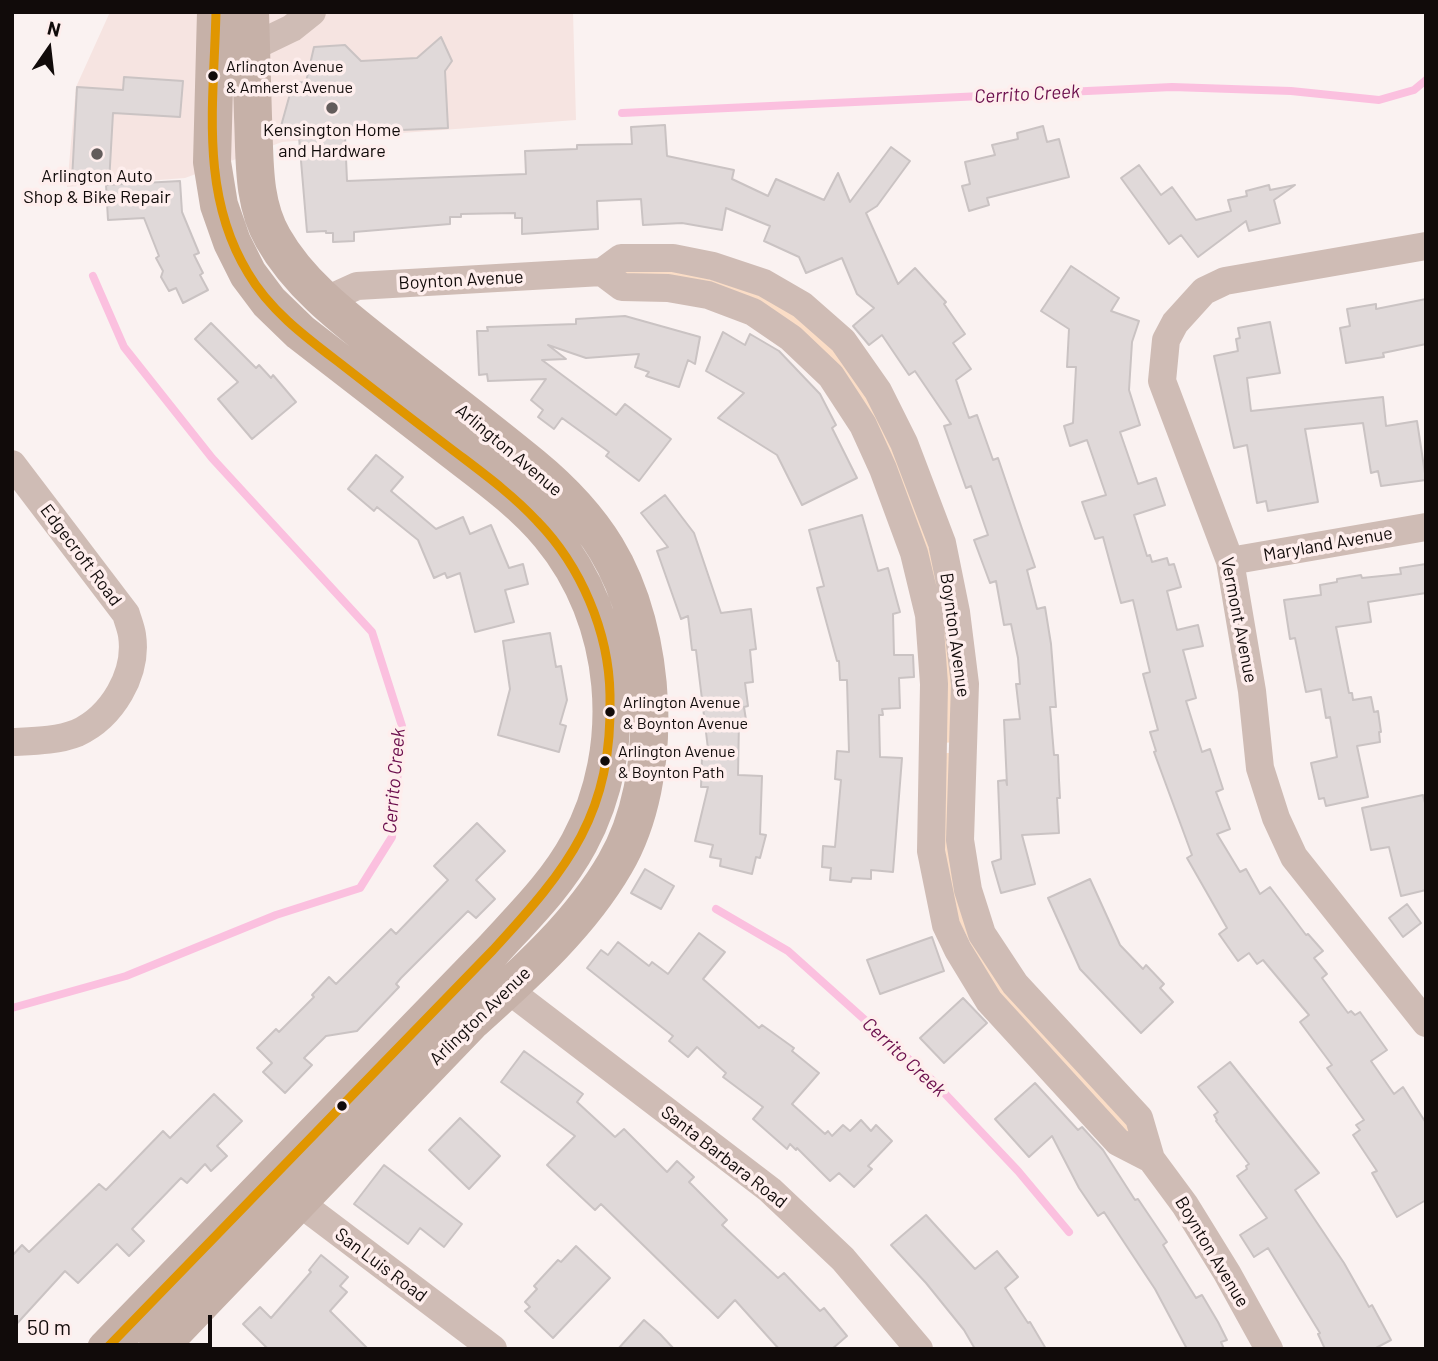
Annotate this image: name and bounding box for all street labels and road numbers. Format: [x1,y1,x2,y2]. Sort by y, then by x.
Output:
street label: Boynton Avenue [398,266,524,294]
street label: Arlington Avenue [451,399,567,501]
street label: Edgecroft Road [36,500,126,610]
street label: Maryland Avenue [1262,522,1394,566]
street label: Vermont Avenue [1216,555,1262,685]
street label: Boynton Avenue [936,571,974,699]
street label: Arlington Avenue [425,962,535,1070]
street label: Santa Barbara Road [657,1101,791,1213]
street label: Boynton Avenue [1170,1193,1254,1311]
street label: San Luis Road [331,1223,431,1307]

